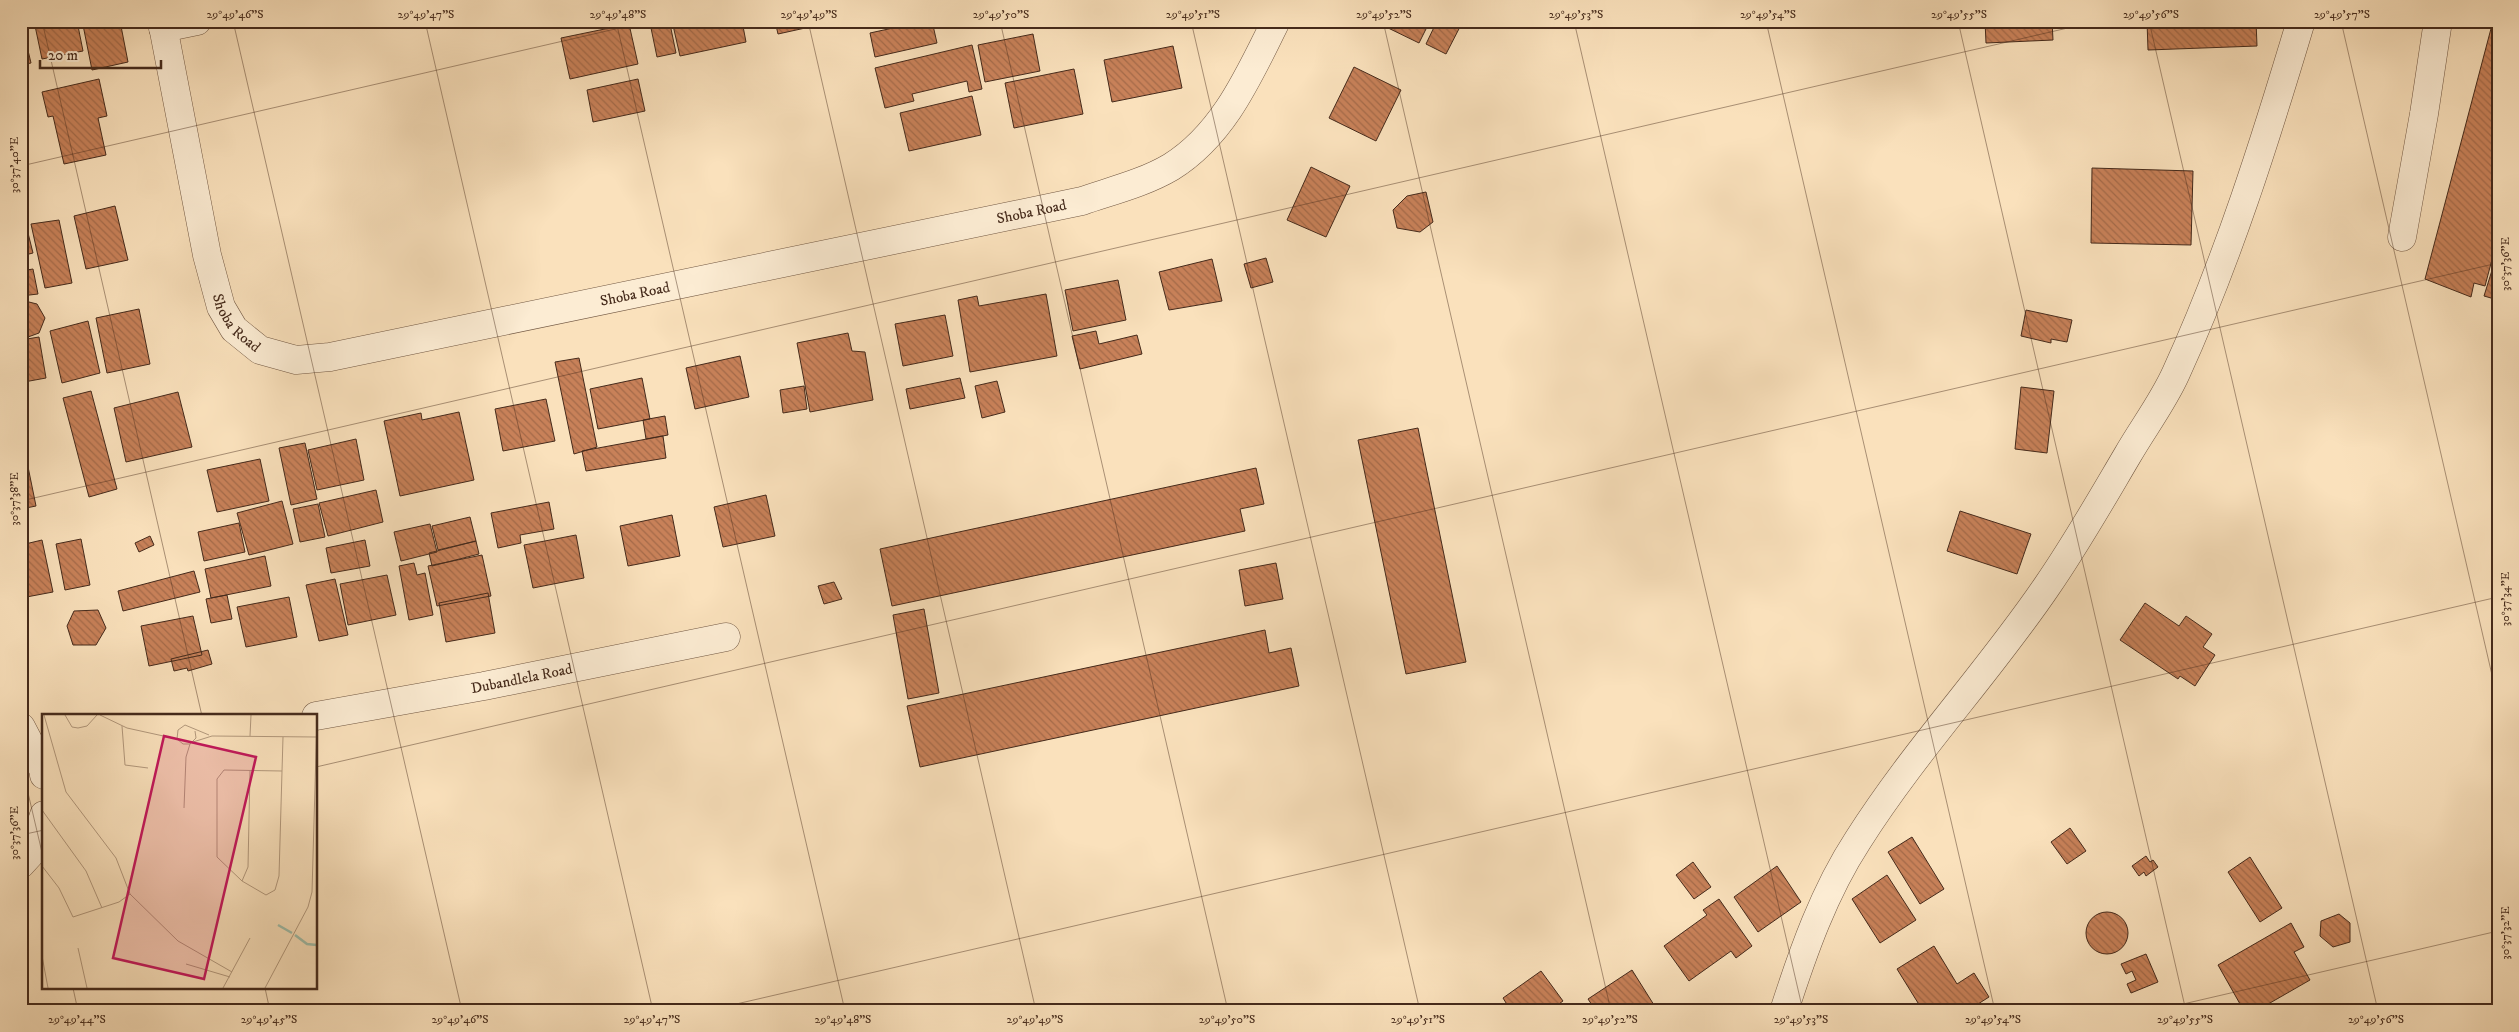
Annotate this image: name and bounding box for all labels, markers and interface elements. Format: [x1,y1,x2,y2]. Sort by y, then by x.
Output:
text: 29°49'46"S [206,7,264,22]
text: 29°49'47"S [398,7,454,22]
text: 29°49'48"S [590,7,646,22]
text: 29°49'49"S [781,7,837,22]
text: 29°49'50"S [973,7,1029,22]
text: 29°49'51"S [1166,7,1220,22]
text: 29°49'52"S [1356,7,1412,22]
text: 29°49'53"S [1549,7,1603,22]
text: 29°49'54"S [1740,7,1796,22]
text: 29°49'55"S [1931,7,1987,22]
text: 29°49'56"S [2123,7,2179,22]
text: 29°49'57"S [2314,7,2370,22]
scale bar [40,38,161,70]
text: 20 m [48,46,78,65]
text: 30°37'40"E [7,136,22,193]
street label: Shoba Road [995,195,1069,228]
text: 30°37'36"E [2498,237,2513,291]
street label: Shoba Road [598,278,672,311]
street label: Shoba Road [208,292,265,357]
text: 30°37'38"E [7,472,22,526]
text: 30°37'34"E [2498,571,2513,626]
street label: Dubandlela Road [469,659,575,698]
inset map [42,714,318,990]
text: 30°37'36"E [7,806,22,860]
text: 30°37'32"E [2498,906,2513,960]
text: 29°49'44"S [48,1012,106,1027]
text: 29°49'45"S [241,1012,297,1027]
text: 29°49'46"S [431,1012,489,1027]
text: 29°49'47"S [624,1012,680,1027]
text: 29°49'48"S [815,1012,871,1027]
text: 29°49'49"S [1007,1012,1063,1027]
text: 29°49'50"S [1199,1012,1255,1027]
text: 29°49'51"S [1391,1012,1445,1027]
text: 29°49'52"S [1582,1012,1638,1027]
text: 29°49'53"S [1774,1012,1828,1027]
text: 29°49'54"S [1965,1012,2021,1027]
text: 29°49'55"S [2157,1012,2213,1027]
text: 29°49'56"S [2348,1012,2404,1027]

